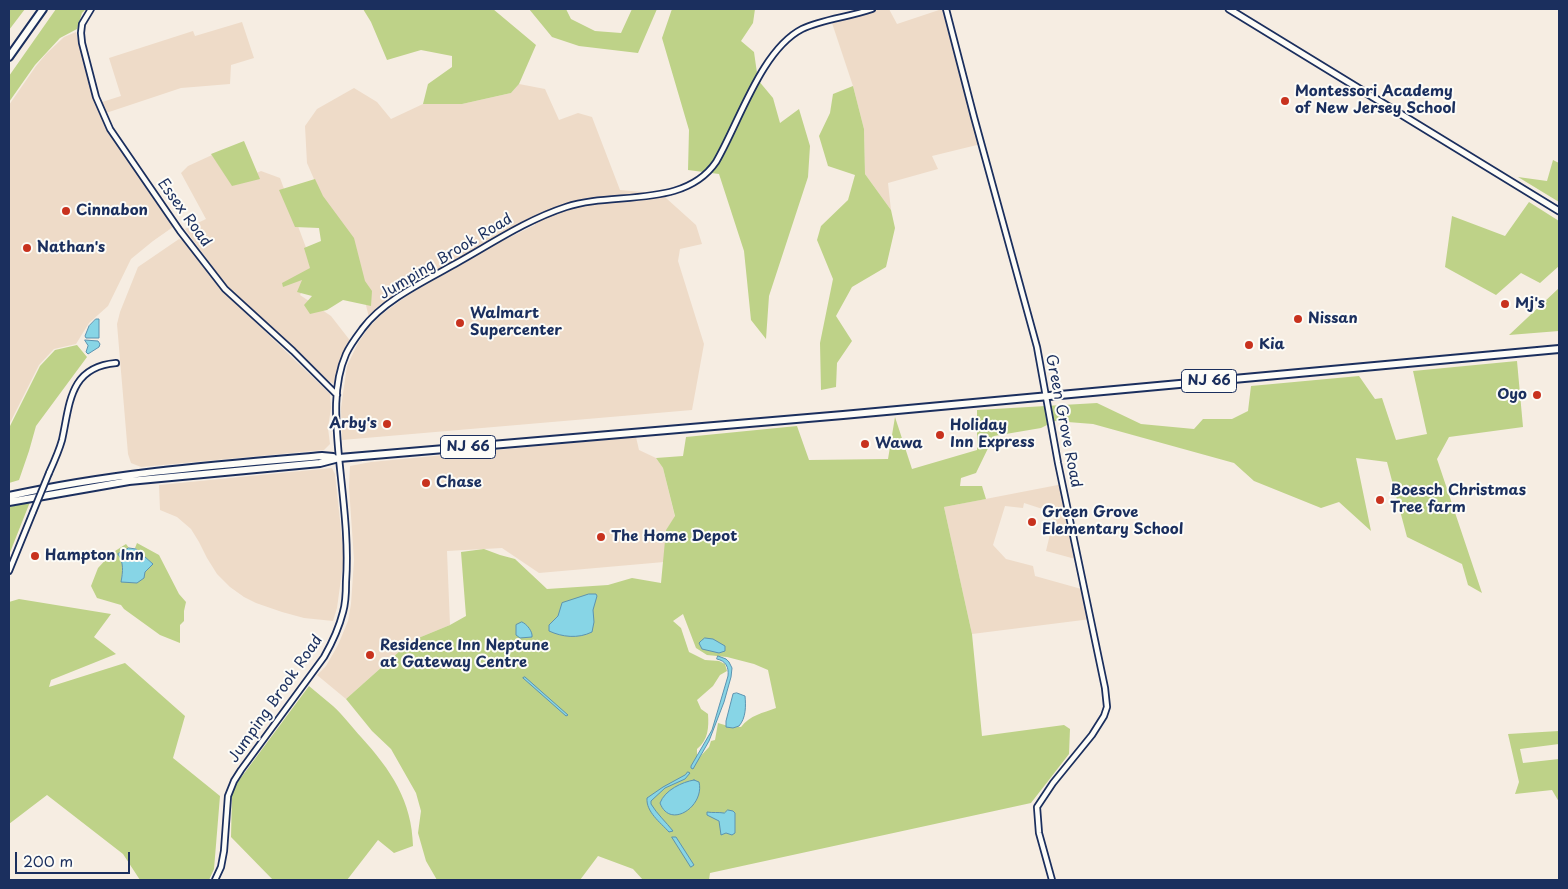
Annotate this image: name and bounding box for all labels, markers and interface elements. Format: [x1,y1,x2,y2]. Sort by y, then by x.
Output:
place label: Montessori Academy of New Jersey School [1295,83,1456,118]
marker: Montessori Academy of New Jersey School [1279,95,1291,107]
street label: Essex Road [153,175,215,251]
place label: Cinnabon [76,202,148,220]
marker: Cinnabon [60,205,72,217]
street label: Jumping Brook Road [376,210,516,304]
place label: Nathan's [37,239,105,257]
marker: Nathan's [21,242,33,254]
place label: Mj's [1515,295,1545,313]
marker: Mj's [1499,298,1511,310]
place label: Walmart Supercenter [470,305,562,340]
place label: Nissan [1308,310,1358,328]
marker: Nissan [1292,313,1304,325]
marker: Walmart Supercenter [454,317,466,329]
place label: Kia [1259,336,1285,354]
marker: Kia [1243,339,1255,351]
street label: Green Grove Road [1041,353,1085,489]
road number: NJ 66 [1182,370,1236,392]
place label: Oyo [1497,386,1527,404]
marker: Oyo [1531,389,1543,401]
place label: Arby's [329,415,377,433]
place label: Holiday Inn Express [950,417,1034,452]
marker: Arby's [381,418,393,430]
marker: Holiday Inn Express [934,429,946,441]
place label: Wawa [875,435,923,453]
road number: NJ 66 [440,436,496,458]
marker: Wawa [859,438,871,450]
place label: Chase [436,474,482,492]
marker: Chase [420,477,432,489]
place label: Boesch Christmas Tree farm [1390,482,1526,517]
marker: Boesch Christmas Tree farm [1374,494,1386,506]
place label: Green Grove Elementary School [1042,504,1183,539]
marker: Green Grove Elementary School [1026,516,1038,528]
place label: The Home Depot [611,528,737,546]
marker: The Home Depot [595,531,607,543]
place label: Hampton Inn [45,547,144,565]
marker: Hampton Inn [29,550,41,562]
street label: Jumping Brook Road [225,632,327,766]
place label: Residence Inn Neptune at Gateway Centre [380,637,549,672]
marker: Residence Inn Neptune at Gateway Centre [364,649,376,661]
scale bar [18,842,132,874]
text: 200 m [23,849,73,872]

